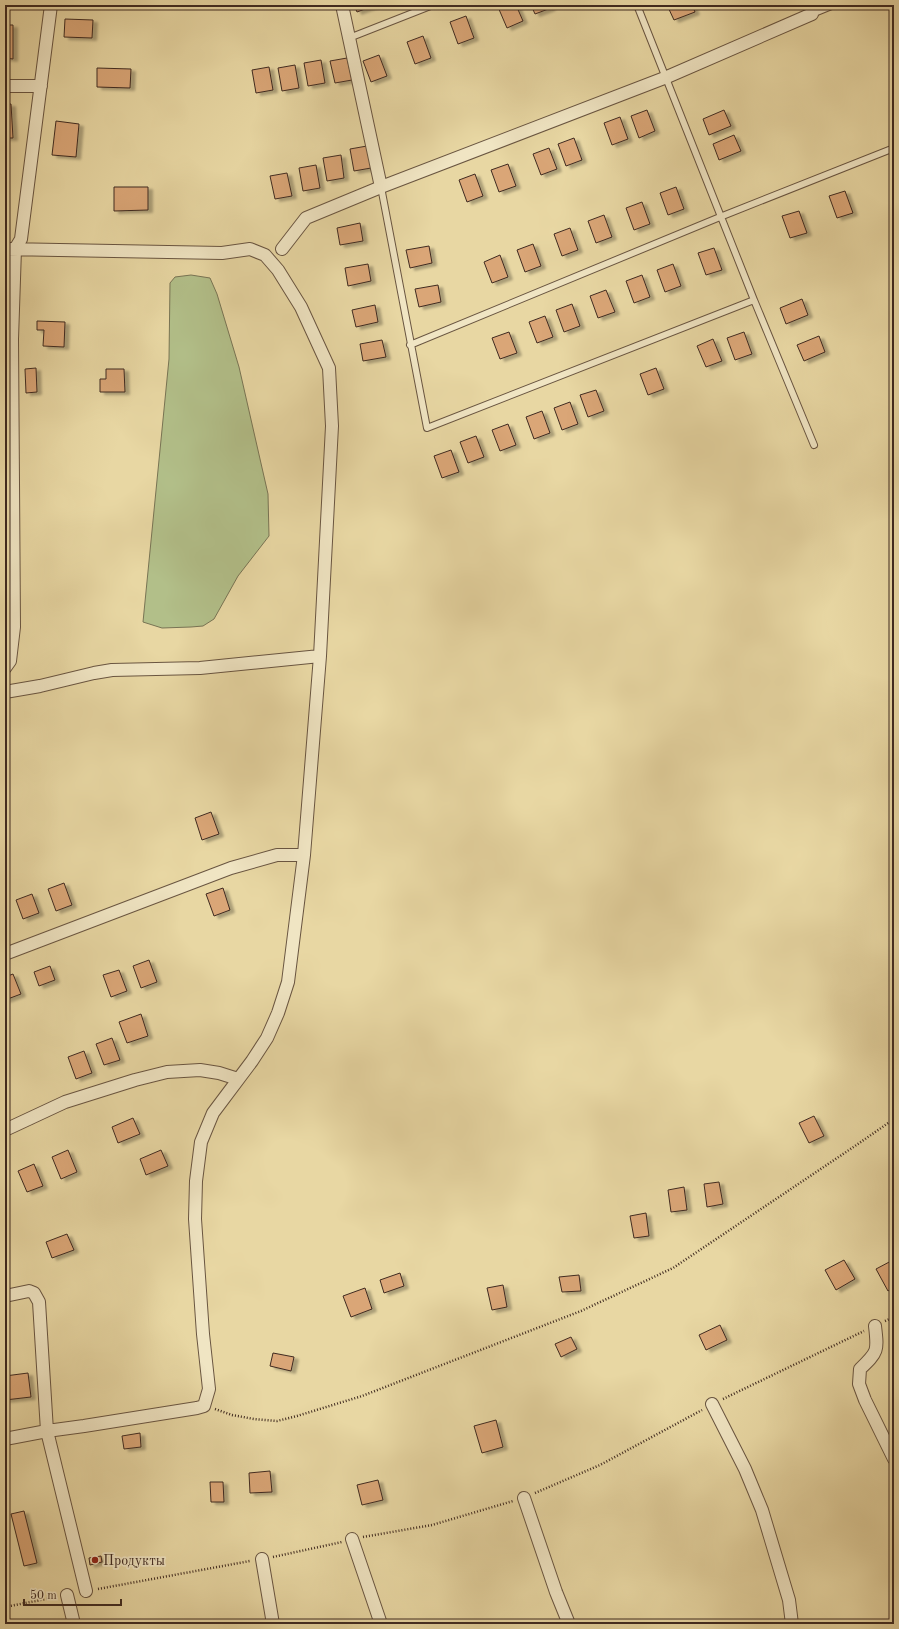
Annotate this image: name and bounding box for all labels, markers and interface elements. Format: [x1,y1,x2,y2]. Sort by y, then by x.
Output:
place label: Продукты [103,1554,165,1568]
marker: Продукты [90,1555,100,1565]
scale bar [24,1581,121,1607]
text: 50 m [30,1589,57,1602]

